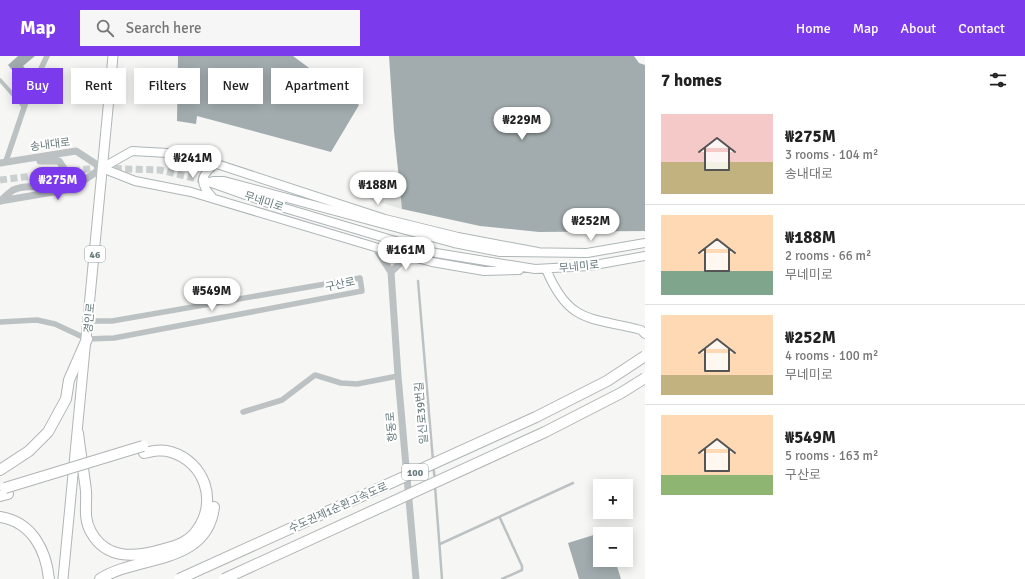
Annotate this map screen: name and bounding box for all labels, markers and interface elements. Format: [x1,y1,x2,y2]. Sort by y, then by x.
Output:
search box [80,10,360,46]
text: Map [20,16,56,40]
icon: search [94,17,116,39]
text: Search here [126,19,201,37]
text: Home [796,20,831,37]
text: Map [853,20,878,37]
text: About [900,20,936,37]
text: Contact [958,20,1005,37]
chip: Buy [12,68,63,104]
chip: Rent [71,68,126,104]
chip: Filters [134,68,200,104]
chip: New [208,68,263,104]
chip: Apartment [271,68,363,104]
icon: filters [987,69,1009,91]
text: 7 homes [661,70,722,91]
pin: ₩229M [494,107,550,141]
text: ₩229M [503,112,541,128]
text: ₩275M [785,126,836,147]
icon: home [693,130,741,178]
street label: 송내대로 [29,136,71,153]
pin: ₩241M [165,145,221,179]
text: 3 rooms · 104 m² [785,147,878,163]
text: ₩241M [174,150,212,166]
text: 송내대로 [785,166,833,182]
pin: ₩275M [30,167,86,201]
text: ₩275M [39,172,77,188]
pin: ₩188M [350,172,406,206]
text: ₩188M [359,177,397,193]
street label: 무네미로 [243,189,285,214]
pin: ₩252M [563,208,619,242]
text: ₩252M [572,213,610,229]
text: ₩188M [785,227,836,248]
icon: home [693,231,741,279]
pin: ₩161M [378,237,434,271]
text: ₩161M [387,242,425,258]
road number: 46 [85,246,105,262]
text: 2 rooms · 66 m² [785,248,871,264]
street label: 무네미로 [558,258,600,275]
text: 무네미로 [785,267,833,283]
street label: 구산로 [324,275,356,294]
pin: ₩549M [184,278,240,312]
text: ₩549M [193,283,231,299]
street label: 경인로 [82,302,97,334]
text: ₩252M [785,327,836,348]
icon: home [693,331,741,379]
text: 4 rooms · 100 m² [785,348,878,364]
text: 무네미로 [785,367,833,383]
street label: 일신로39번길 [412,381,431,445]
street label: 항동로 [384,411,399,443]
text: ₩549M [785,427,836,448]
icon: home [693,431,741,479]
text: 5 rooms · 163 m² [785,448,878,464]
road number: 100 [402,464,428,480]
text: 구산로 [785,467,821,483]
map controls [593,479,633,567]
button: + [593,479,633,519]
street label: 수도권제1순환고속도로 [287,480,390,535]
button: − [593,527,633,567]

